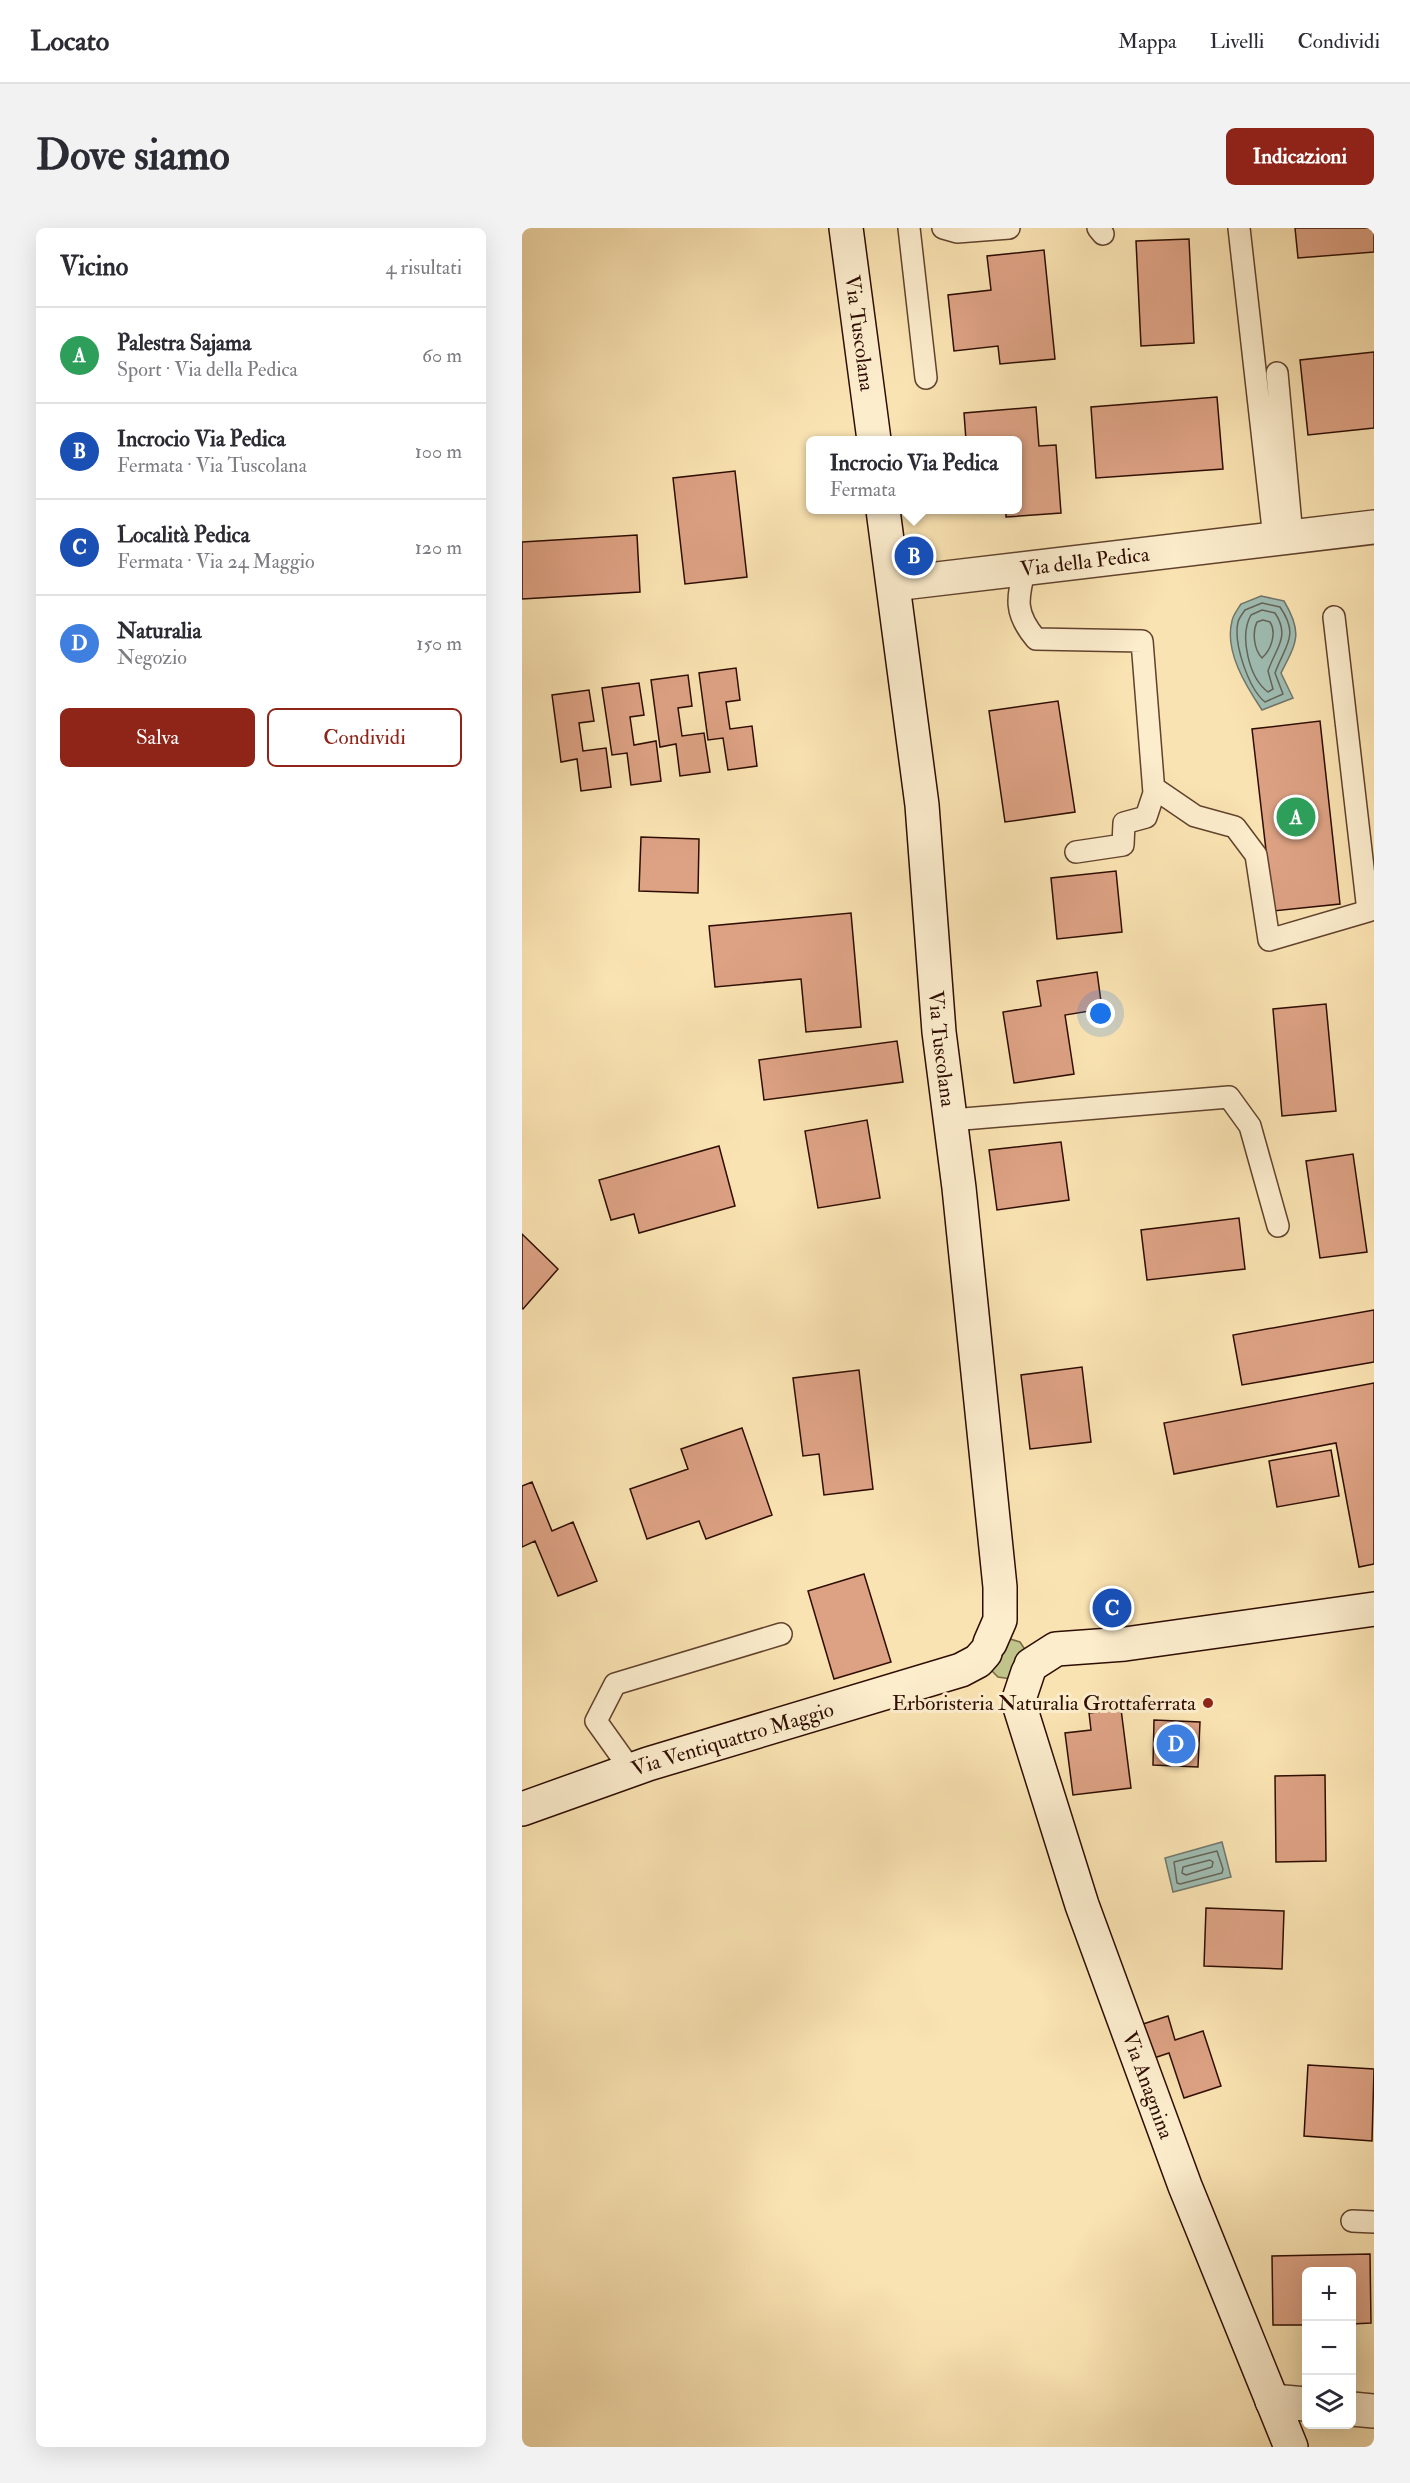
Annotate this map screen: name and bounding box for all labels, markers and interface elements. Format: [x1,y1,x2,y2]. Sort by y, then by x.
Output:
text: Locato [30,24,109,59]
text: Mappa [1118,28,1177,55]
text: Livelli [1210,28,1264,55]
text: Condividi [1297,28,1380,55]
button: Indicazioni [1226,128,1374,185]
text: Dove siamo [36,130,230,182]
text: Vicino [60,251,128,283]
text: 4 risultati [386,255,462,280]
street label: Via Tuscolana [838,273,880,393]
text: Palestra Sajama [117,329,251,357]
text: A [73,343,86,368]
text: 60 m [422,343,462,368]
text: Sport · Via della Pedica [117,357,298,382]
text: Incrocio Via Pedica [117,425,286,453]
popup [806,436,1022,514]
text: B [73,439,86,464]
text: 100 m [415,439,462,464]
text: Incrocio Via Pedica [830,449,998,477]
text: Fermata · Via Tuscolana [117,453,307,478]
text: Fermata [830,477,896,502]
text: Località Pedica [117,521,250,549]
pin: B [894,534,934,578]
text: C [72,535,87,560]
text: 120 m [415,535,462,560]
street label: Via della Pedica [1019,541,1151,583]
text: Fermata · Via 24 Maggio [117,549,315,574]
text: Naturalia [117,617,202,645]
text: D [71,631,88,656]
text: 150 m [416,631,462,656]
text: Negozio [117,645,187,670]
button: Salva [60,708,255,767]
button: Condividi [267,708,462,767]
pin: A [1276,794,1316,840]
street label: Via Tuscolana [922,990,962,1109]
your location [1086,999,1115,1028]
pin: C [1092,1586,1132,1630]
place label: Erboristeria Naturalia Grottaferrata [892,1690,1196,1717]
street label: Via Ventiquattro Maggio [628,1696,837,1783]
marker: Erboristeria Naturalia Grottaferrata [1201,1696,1215,1710]
pin: D [1156,1722,1196,1766]
street label: Via Anagnina [1116,2028,1180,2143]
map controls [1302,2267,1356,2429]
button: + [1302,2267,1356,2321]
button: − [1302,2321,1356,2375]
button: layers [1302,2375,1356,2429]

